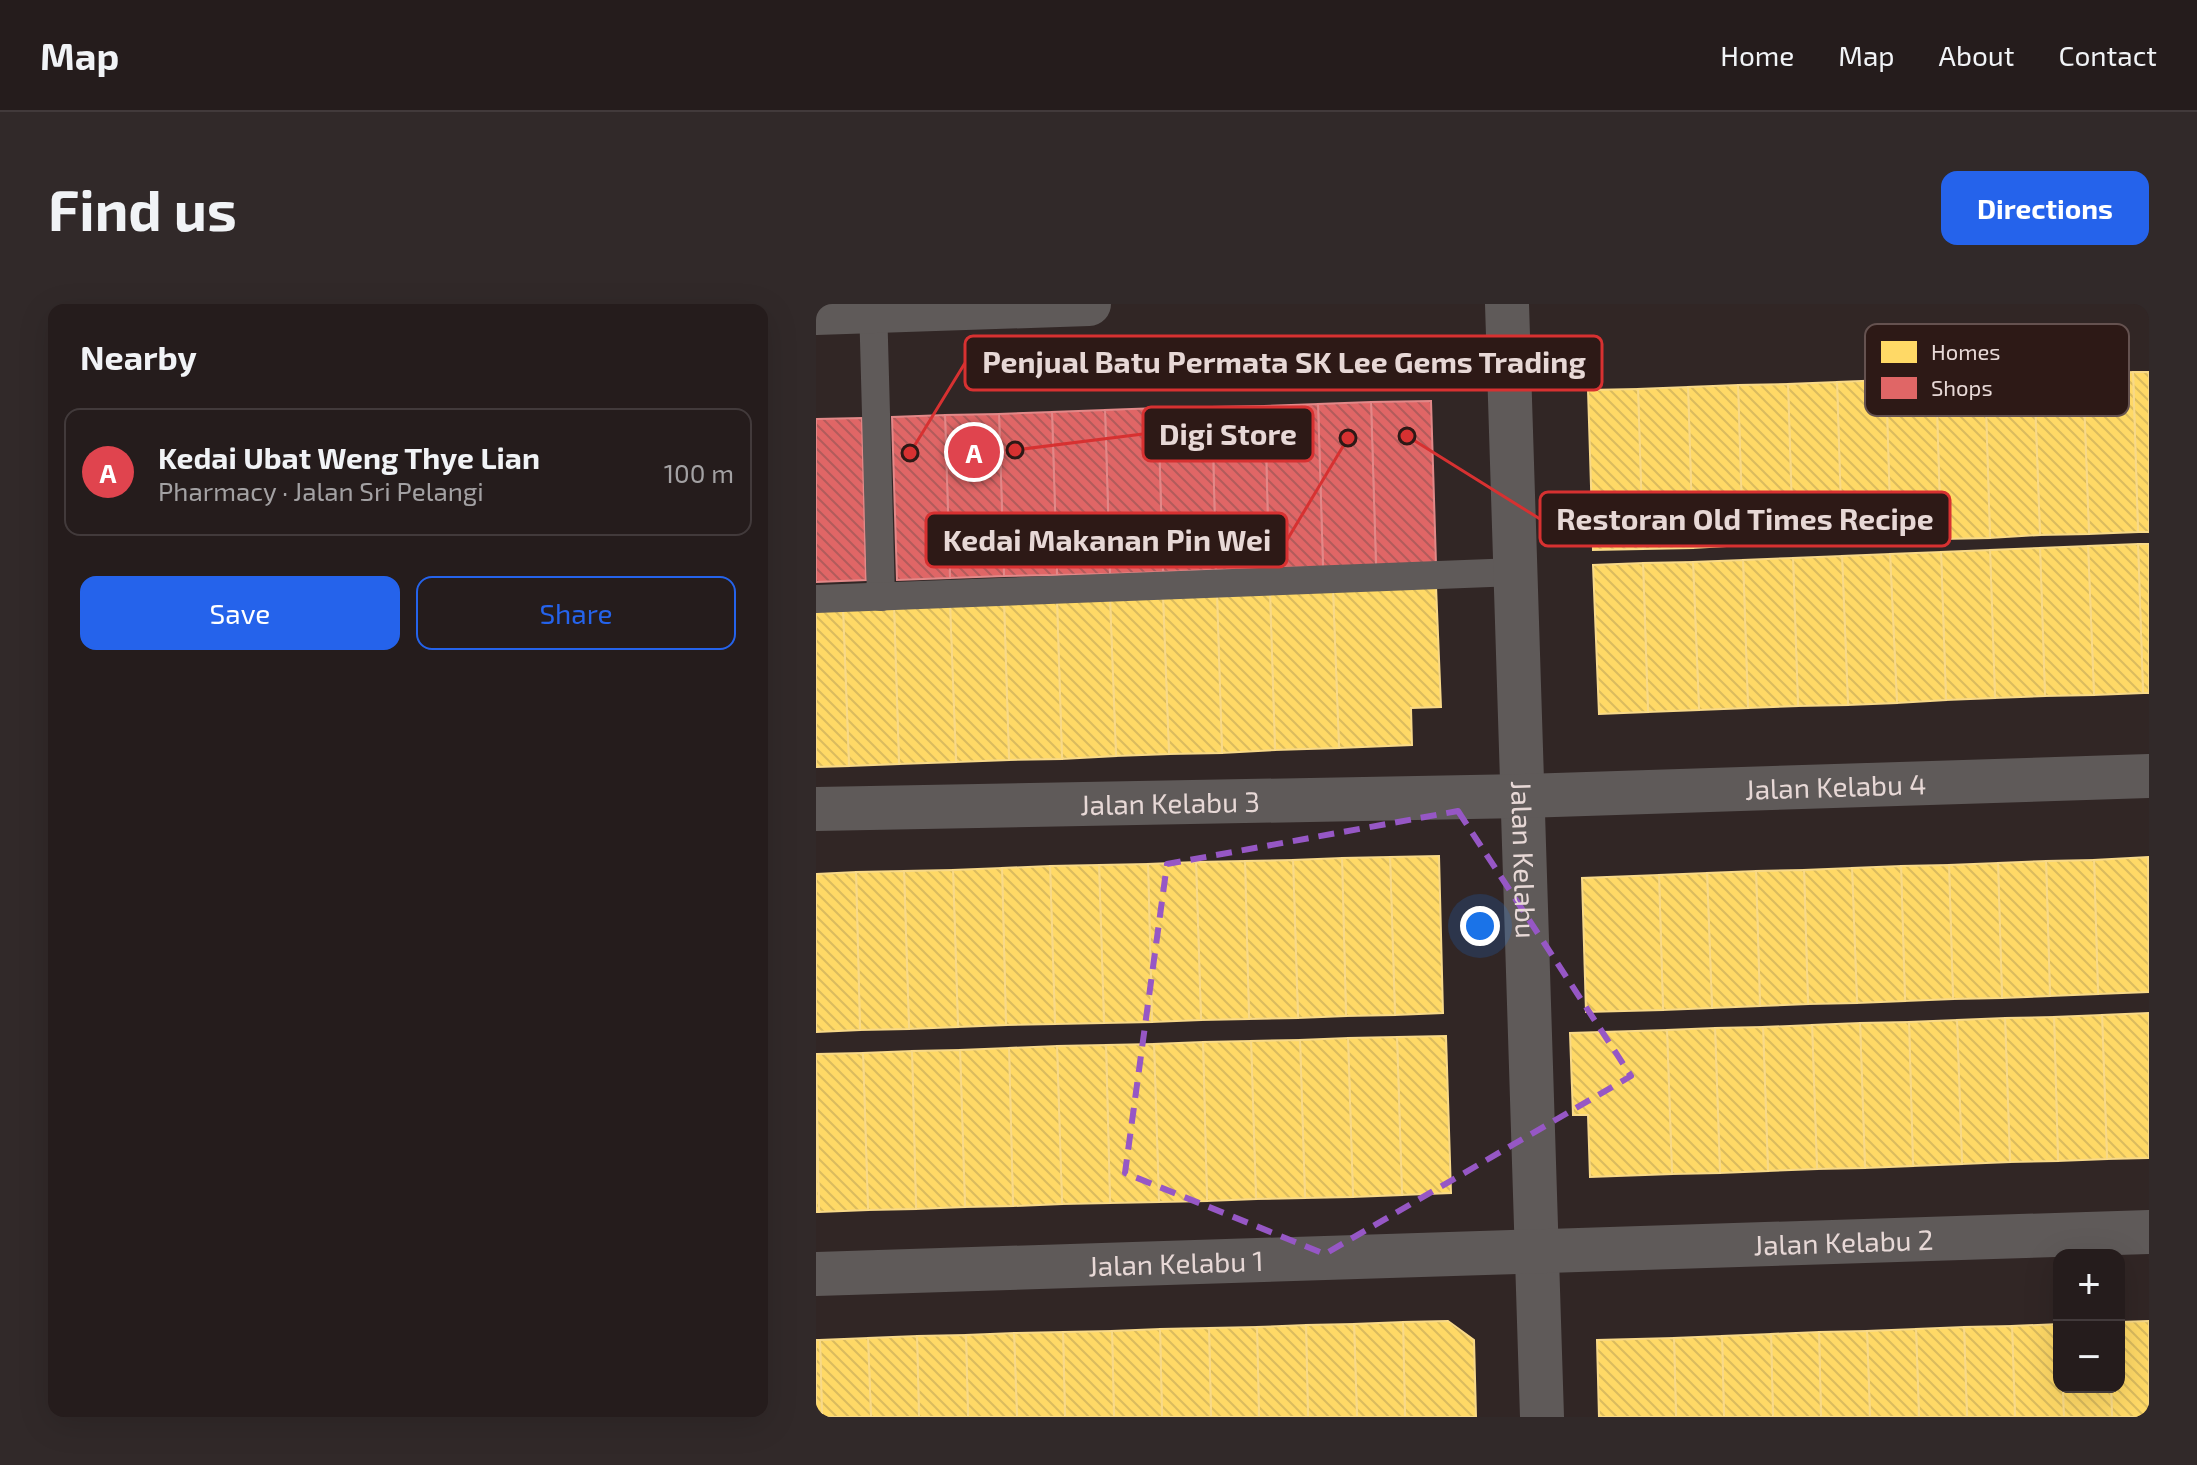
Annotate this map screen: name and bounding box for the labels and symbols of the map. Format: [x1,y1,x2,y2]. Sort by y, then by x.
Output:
legend [1865,324,2129,416]
callout: Penjual Batu Permata SK Lee Gems Trading [965,336,1602,390]
text: Homes [1931,338,2000,364]
text: Penjual Batu Permata SK Lee Gems Trading [982,343,1586,379]
text: Shops [1931,374,1993,400]
callout: Digi Store [1143,407,1313,461]
text: Digi Store [1159,415,1297,451]
pin: A [948,422,1000,482]
callout: Restoran Old Times Recipe [1540,492,1950,546]
text: Restoran Old Times Recipe [1556,500,1934,536]
callout: Kedai Makanan Pin Wei [926,513,1287,567]
text: Kedai Makanan Pin Wei [943,521,1271,557]
street label: Jalan Kelabu 4 [1744,766,1927,806]
street label: Jalan Kelabu [1505,780,1544,939]
street label: Jalan Kelabu 3 [1080,784,1260,821]
your location [1460,906,1500,946]
street label: Jalan Kelabu 2 [1753,1222,1934,1261]
street label: Jalan Kelabu 1 [1088,1243,1264,1282]

